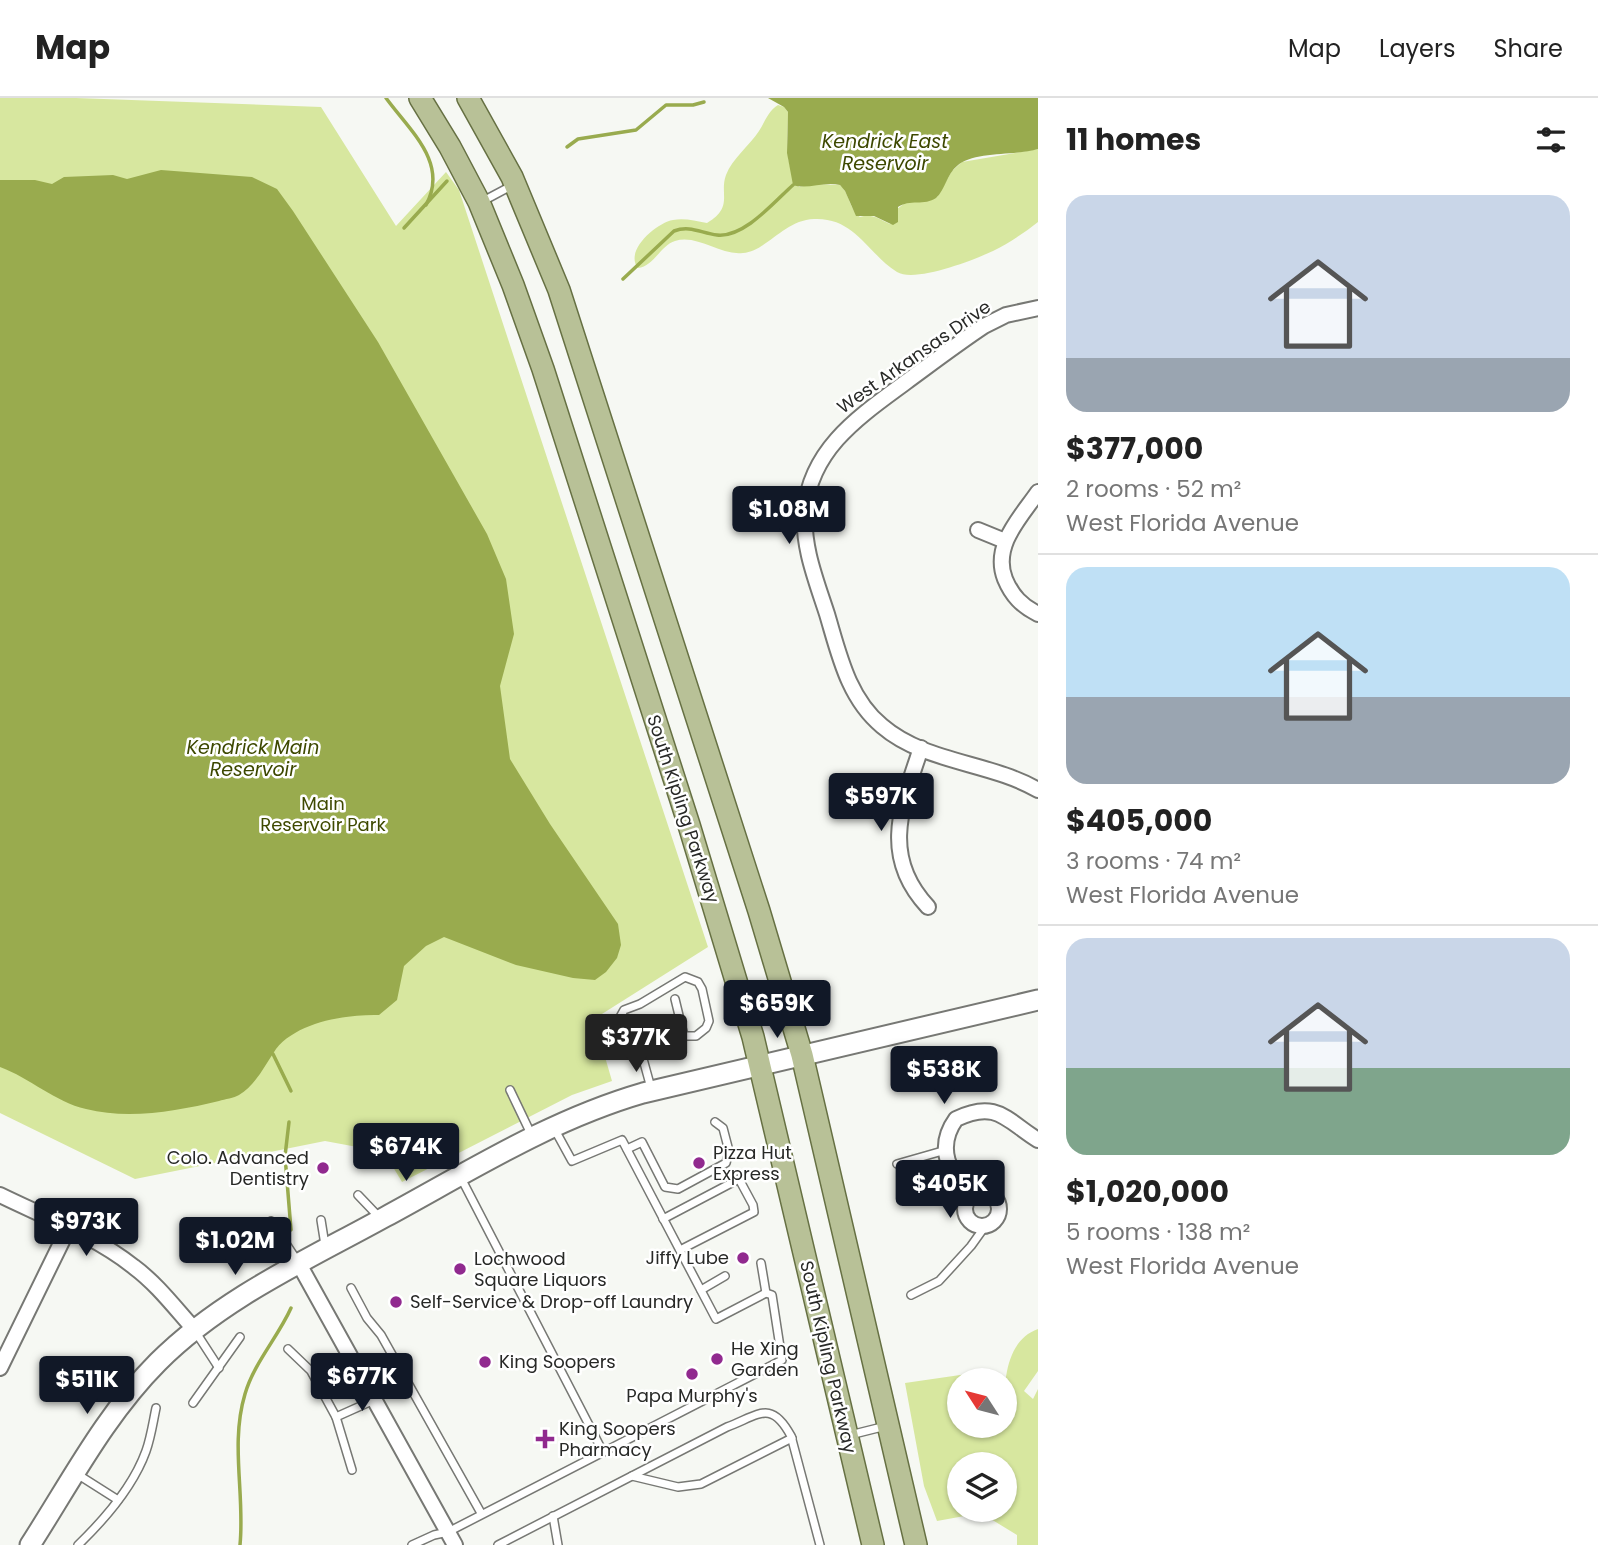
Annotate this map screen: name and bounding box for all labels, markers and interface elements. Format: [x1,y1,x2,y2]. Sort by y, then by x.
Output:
text: Map [35,24,110,71]
text: Map [1288,32,1341,65]
text: Layers [1379,32,1455,65]
text: Share [1493,32,1563,65]
text: 11 homes [1066,118,1201,161]
icon: filters [1532,121,1570,159]
water label: Kendrick East Reservoir [822,128,949,177]
icon: home [1255,241,1381,367]
street label: West Arkansas Drive [832,294,996,419]
text: $377,000 [1066,427,1203,470]
text: 2 rooms · 52 m² [1066,473,1241,505]
pin: $1.08M [732,486,846,546]
text: $1.08M [748,493,830,525]
text: West Florida Avenue [1066,507,1299,539]
icon: home [1255,613,1381,739]
street label: South Kipling Parkway [641,711,726,906]
water label: Kendrick Main Reservoir [187,734,319,783]
pin: $597K [832,774,930,833]
text: $597K [845,780,917,812]
park label: Main Reservoir Park [260,791,386,837]
text: $405,000 [1066,799,1212,842]
text: 3 rooms · 74 m² [1066,845,1241,877]
text: West Florida Avenue [1066,879,1299,911]
pin: $659K [728,981,826,1040]
icon: home [1255,984,1381,1110]
text: $659K [740,987,814,1019]
pin: $377K [587,1014,685,1074]
text: $377K [601,1021,671,1053]
pin: $538K [895,1046,993,1106]
text: $538K [907,1053,981,1085]
pin: $674K [357,1124,455,1183]
text: $674K [369,1130,443,1162]
place label: Pizza Hut Express [713,1140,792,1186]
place label: Colo. Advanced Dentistry [167,1145,309,1191]
marker: Pizza Hut Express [691,1155,707,1171]
marker: Colo. Advanced Dentistry [315,1160,331,1176]
pin: $405K [901,1160,999,1220]
text: $405K [912,1167,988,1199]
text: $1,020,000 [1066,1170,1229,1213]
pin: $973K [37,1198,135,1258]
text: $973K [50,1205,122,1237]
text: 5 rooms · 138 m² [1066,1216,1250,1248]
pin: $1.02M [178,1218,292,1277]
text: $1.02M [195,1224,275,1256]
place label: Jiffy Lube [646,1245,729,1270]
place label: Lochwood Square Liquors [474,1246,607,1292]
marker: Jiffy Lube [735,1250,751,1266]
text: West Florida Avenue [1066,1250,1299,1282]
street label: South Kipling Parkway [794,1258,863,1456]
marker: Lochwood Square Liquors [452,1261,468,1277]
place label: Self-Service & Drop-off Laundry [410,1289,693,1314]
marker: Self-Service & Drop-off Laundry [388,1294,404,1310]
place label: He Xing Garden [731,1336,799,1382]
place label: King Soopers [499,1349,616,1374]
marker: He Xing Garden [709,1351,725,1367]
pin: $677K [313,1354,411,1413]
marker: King Soopers [477,1354,493,1370]
pin: $511K [38,1356,136,1416]
text: $677K [327,1360,397,1392]
text: $511K [55,1363,119,1395]
marker: Papa Murphy's [684,1366,700,1382]
north arrow [947,1368,1017,1438]
map controls [947,1368,1017,1522]
place label: Papa Murphy's [626,1383,758,1408]
place label: King Soopers Pharmacy [559,1416,676,1462]
marker: King Soopers Pharmacy [537,1431,553,1447]
button: layers [947,1452,1017,1522]

